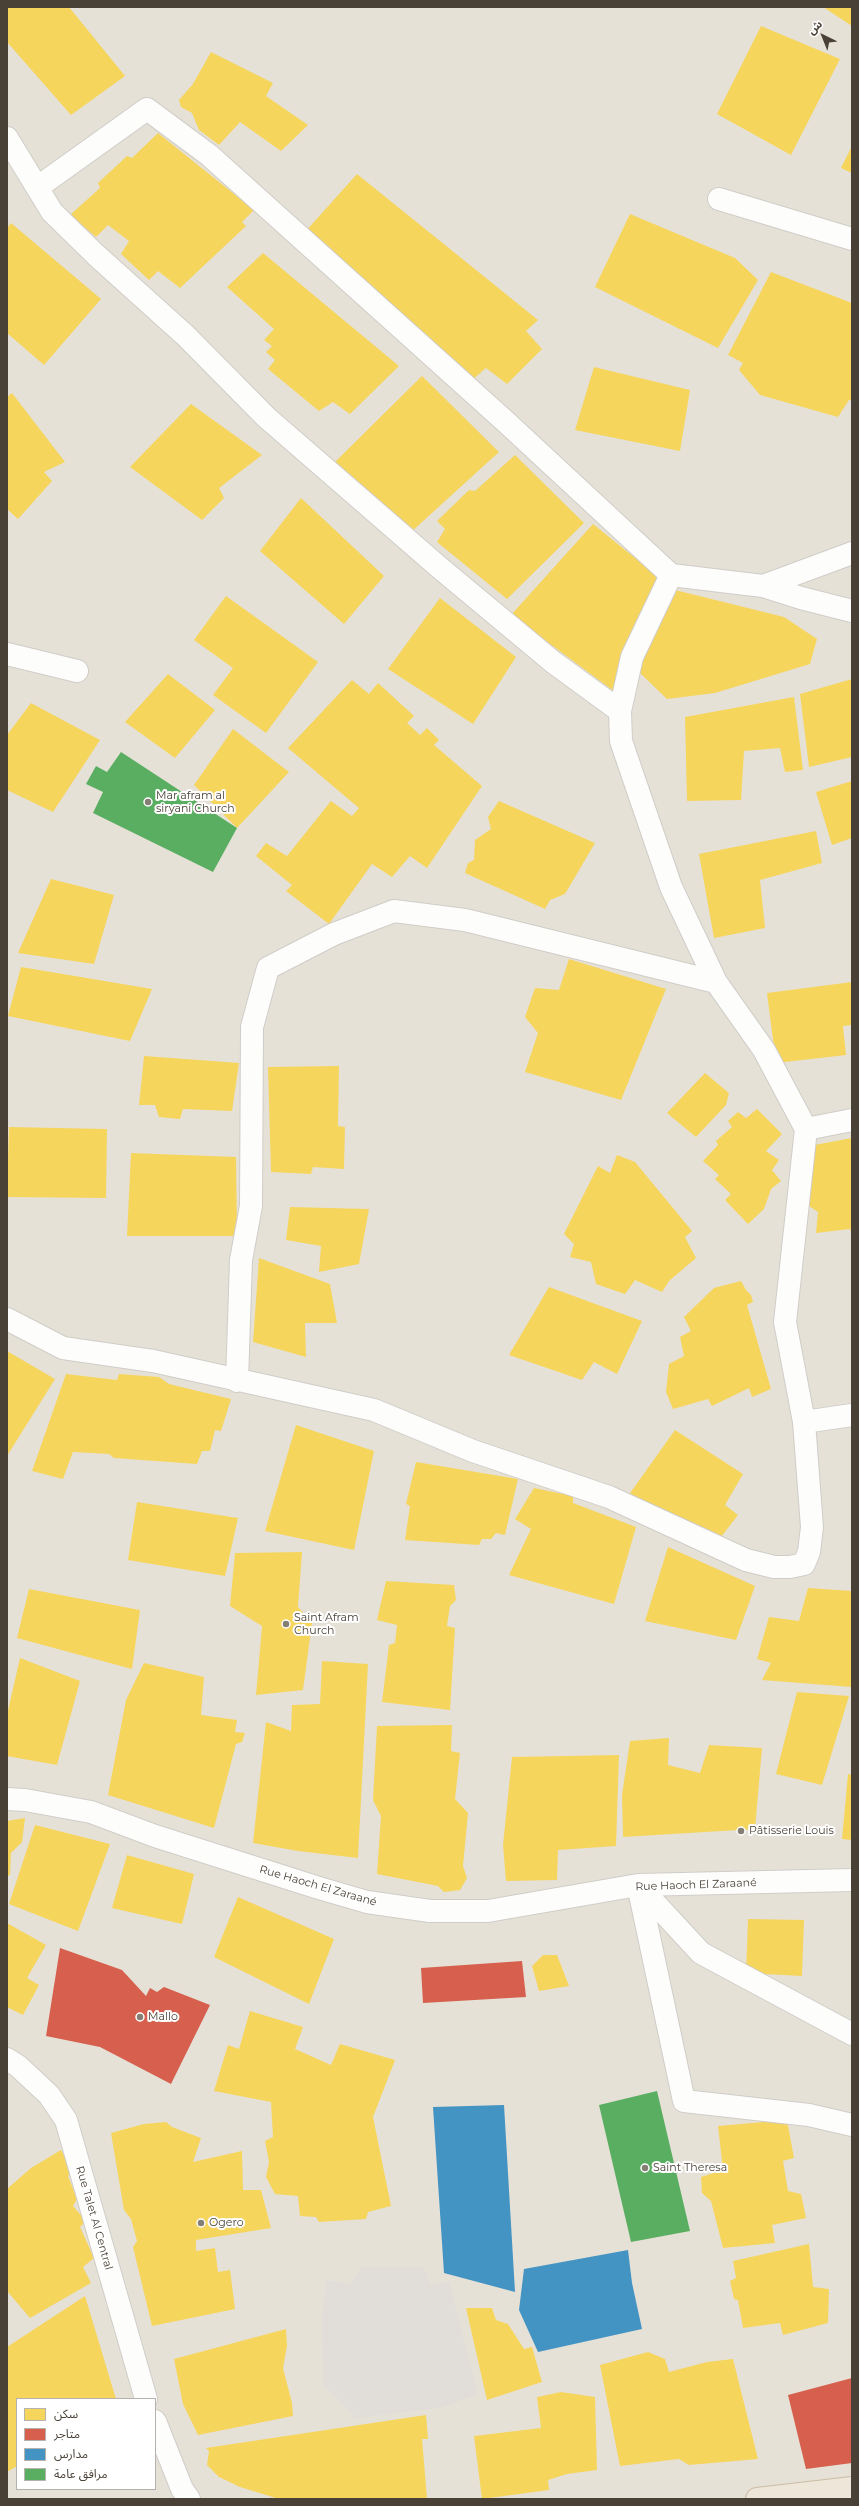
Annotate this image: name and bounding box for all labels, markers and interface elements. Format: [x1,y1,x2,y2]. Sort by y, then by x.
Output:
north arrow [803,16,843,56]
text: ش [805,17,825,37]
place label: Mar afram al siryani Church [156,789,235,815]
marker: Mar afram al siryani Church [143,797,153,807]
place label: Saint Afram Church [294,1611,359,1637]
marker: Saint Afram Church [281,1619,291,1629]
place label: Pâtisserie Louis [749,1824,834,1838]
marker: Pâtisserie Louis [736,1826,746,1836]
street label: Rue Haoch El Zaraané [258,1863,378,1909]
street label: Rue Haoch El Zaraané [635,1876,757,1894]
place label: Mallo [148,2010,178,2024]
marker: Mallo [135,2012,145,2022]
place label: Saint Theresa [653,2161,727,2175]
marker: Saint Theresa [640,2163,650,2173]
street label: Rue Talet Al Central [73,2164,115,2272]
place label: Ogero [209,2216,244,2230]
marker: Ogero [196,2218,206,2228]
legend [16,2398,156,2490]
text: سكن [54,2406,78,2421]
text: متاجر [54,2426,80,2441]
text: مدارس [54,2446,88,2461]
text: مرافق عامة [54,2466,107,2481]

